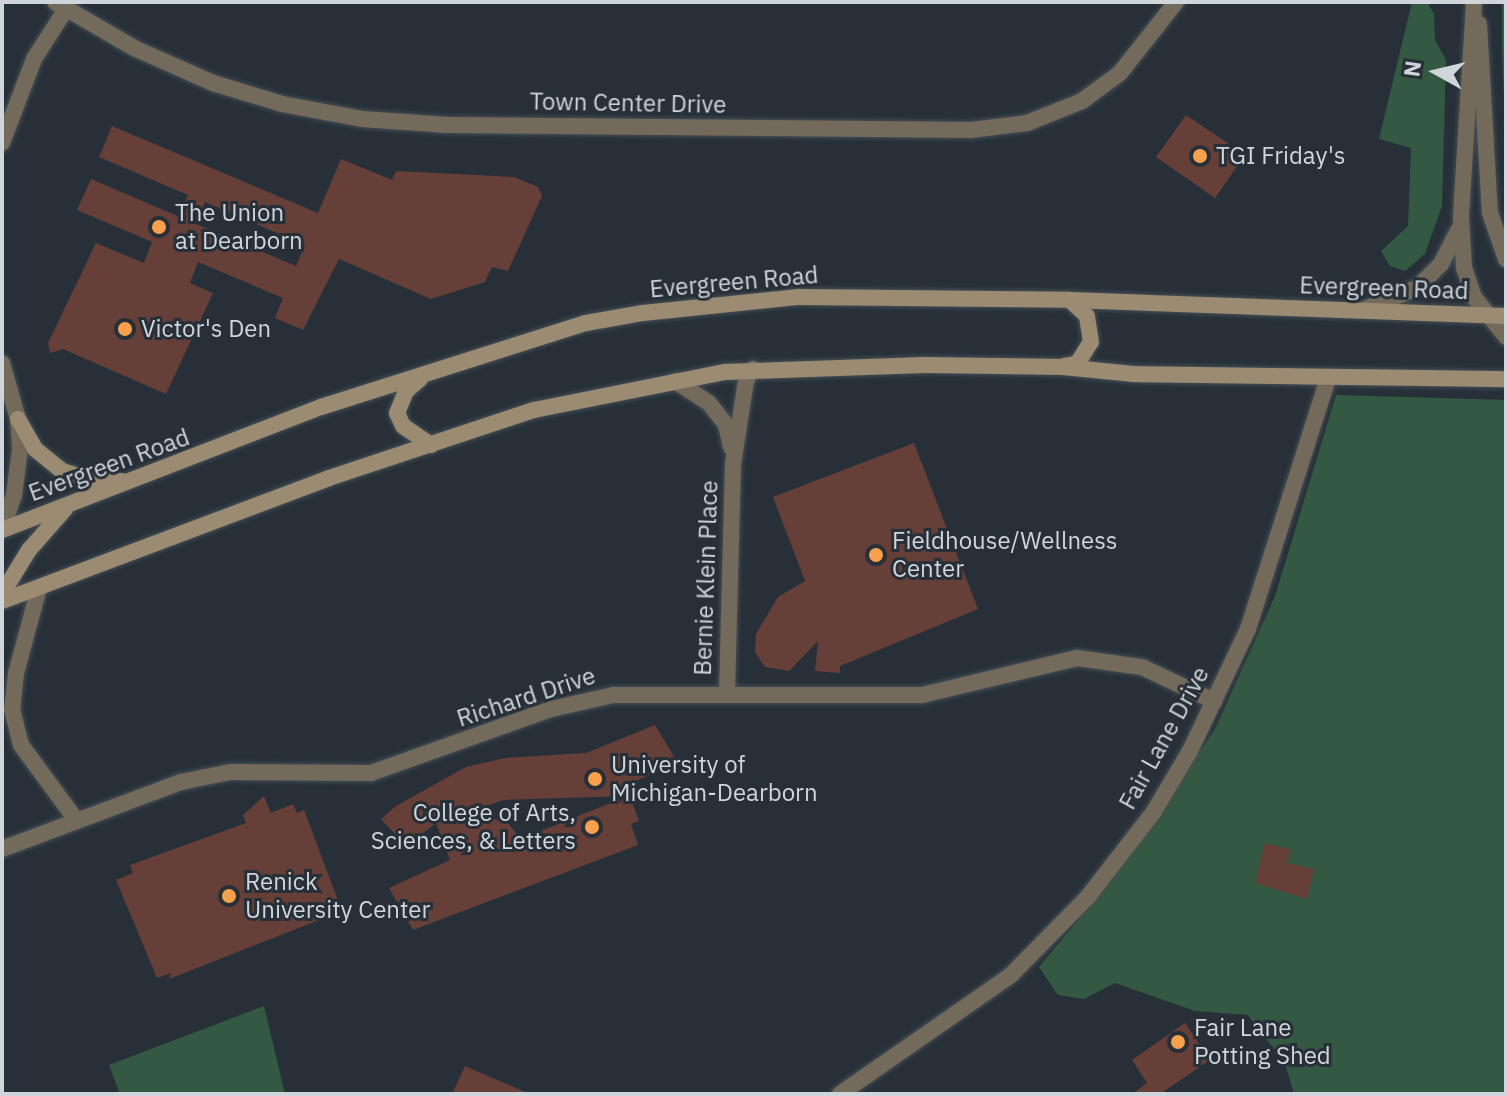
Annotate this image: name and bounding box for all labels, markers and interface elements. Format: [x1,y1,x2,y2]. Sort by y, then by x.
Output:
north arrow [1396,32,1476,112]
text: N [1396,59,1427,78]
street label: Town Center Drive [529,87,727,119]
place label: TGI Friday's [1216,142,1346,170]
marker: TGI Friday's [1191,147,1209,165]
place label: The Union at Dearborn [175,199,303,255]
marker: The Union at Dearborn [150,218,168,236]
street label: Evergreen Road [648,260,820,304]
street label: Evergreen Road [1299,271,1469,305]
place label: Victor's Den [141,315,271,343]
marker: Victor's Den [116,320,134,338]
street label: Evergreen Road [25,423,193,507]
street label: Bernie Klein Place [688,480,724,676]
place label: Fieldhouse/Wellness Center [892,527,1117,583]
marker: Fieldhouse/Wellness Center [867,546,885,564]
street label: Richard Drive [453,661,599,733]
street label: Fair Lane Drive [1113,662,1215,814]
place label: University of Michigan-Dearborn [611,751,818,807]
marker: University of Michigan-Dearborn [586,770,604,788]
place label: College of Arts, Sciences, & Letters [371,799,576,855]
marker: College of Arts, Sciences, & Letters [583,818,601,836]
place label: Renick University Center [245,868,430,924]
marker: Renick University Center [220,887,238,905]
place label: Fair Lane Potting Shed [1194,1014,1331,1070]
marker: Fair Lane Potting Shed [1169,1033,1187,1051]

